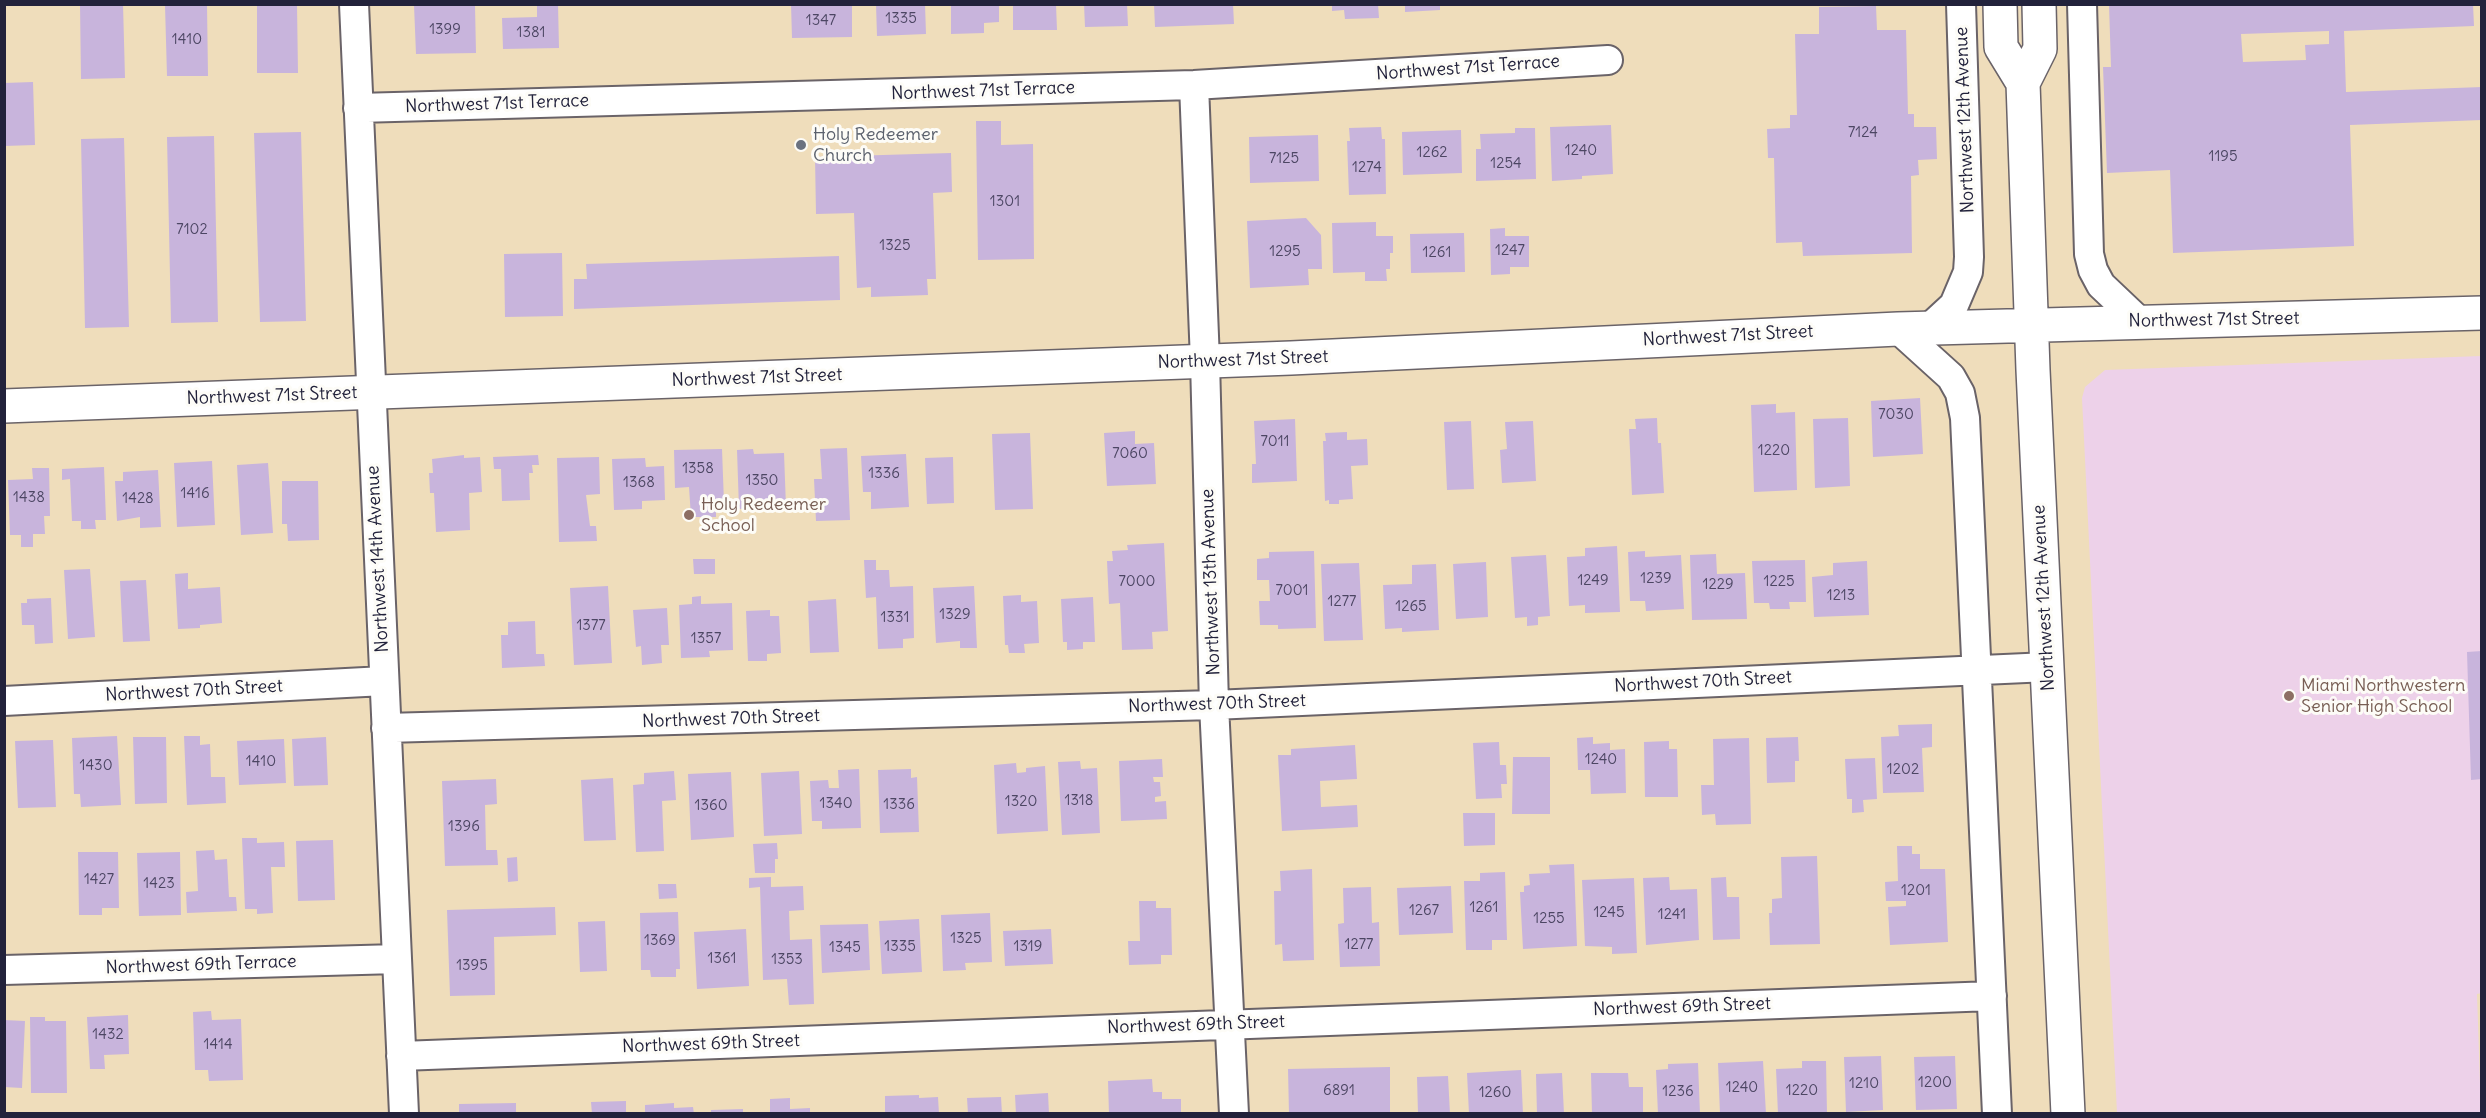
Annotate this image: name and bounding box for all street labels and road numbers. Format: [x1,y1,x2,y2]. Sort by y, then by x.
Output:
street label: Northwest 12th Avenue [1951,26,1979,214]
street label: Northwest 71st Terrace [1375,51,1561,85]
street label: Northwest 71st Terrace [891,77,1075,105]
street label: Northwest 71st Terrace [405,90,589,118]
street label: Northwest 71st Street [2128,308,2300,332]
street label: Northwest 71st Street [1642,321,1814,351]
street label: Northwest 71st Street [1157,346,1329,374]
street label: Northwest 71st Street [671,364,843,392]
street label: Northwest 71st Street [186,382,358,410]
street label: Northwest 14th Avenue [362,465,394,653]
street label: Northwest 13th Avenue [1197,488,1225,676]
street label: Northwest 12th Avenue [2028,504,2060,692]
street label: Northwest 70th Street [1614,667,1792,697]
street label: Northwest 70th Street [105,676,283,706]
street label: Northwest 70th Street [1128,690,1306,718]
street label: Northwest 70th Street [642,705,820,733]
street label: Northwest 69th Terrace [105,951,297,979]
street label: Northwest 69th Street [1593,993,1771,1021]
street label: Northwest 69th Street [1107,1011,1285,1039]
street label: Northwest 69th Street [622,1030,800,1058]

